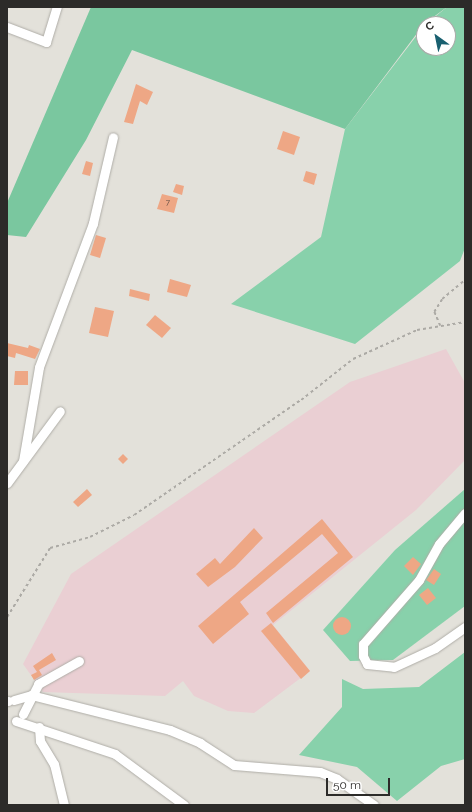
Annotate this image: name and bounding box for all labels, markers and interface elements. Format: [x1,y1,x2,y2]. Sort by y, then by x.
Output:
north arrow [416,16,456,56]
text: С [423,19,436,34]
house number: 7 [166,198,170,208]
scale bar [328,770,392,796]
text: 50 m [333,778,361,792]

